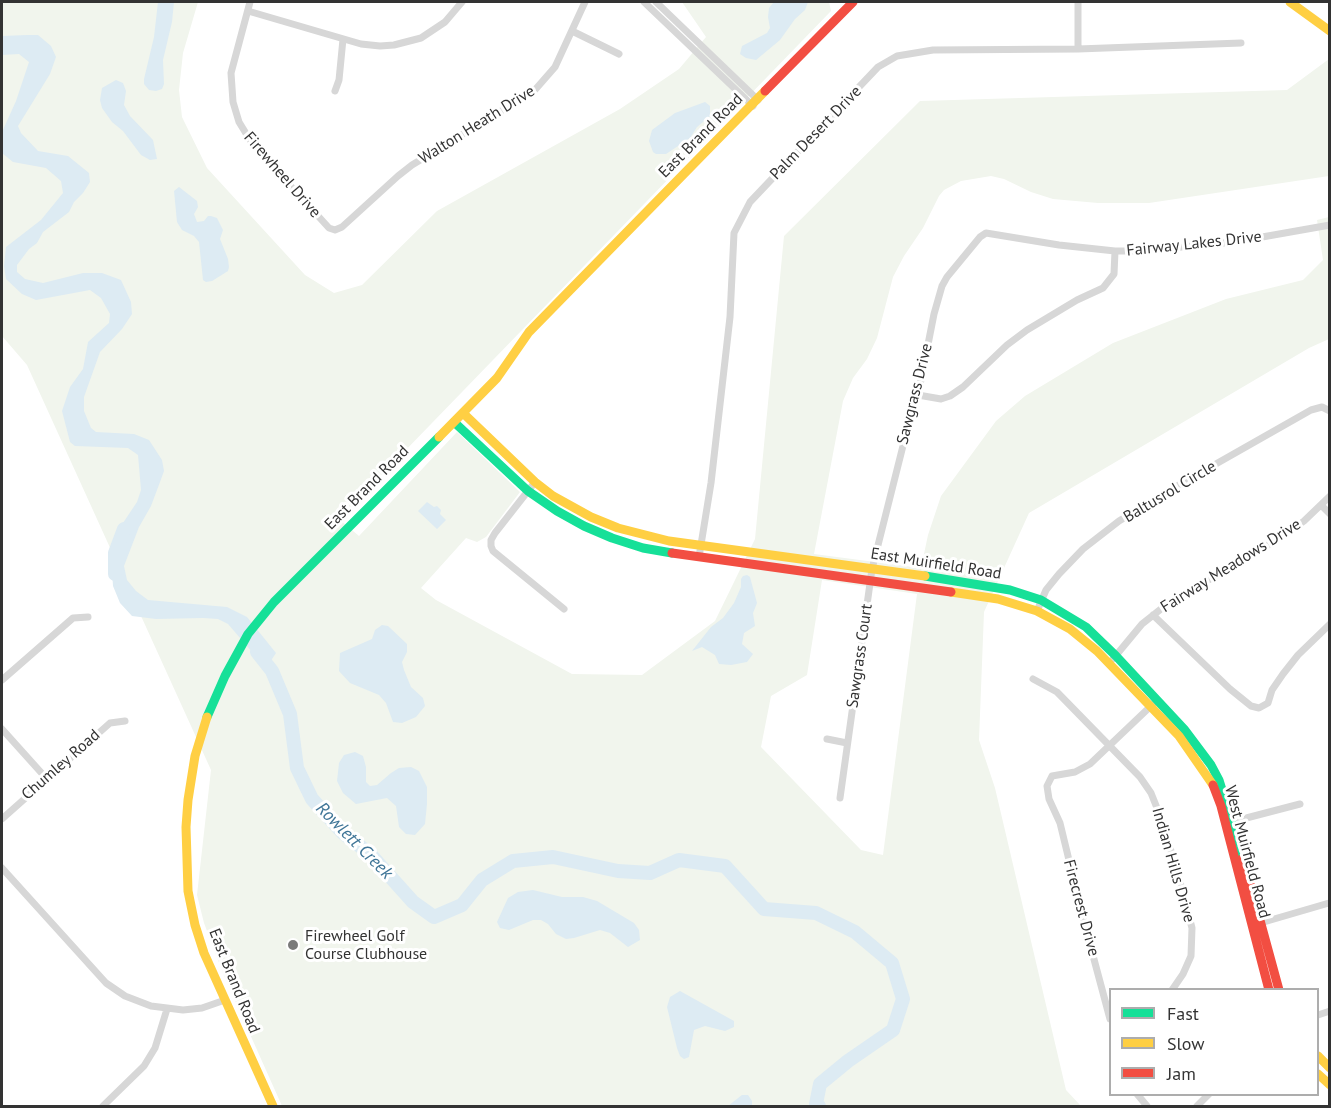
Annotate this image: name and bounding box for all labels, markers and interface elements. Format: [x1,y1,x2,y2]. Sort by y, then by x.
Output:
street label: Walton Heath Drive [415,82,539,168]
street label: Palm Desert Drive [766,82,866,184]
street label: East Brand Road [655,90,747,182]
street label: Firewheel Drive [240,128,324,222]
street label: Fairway Lakes Drive [1126,227,1262,261]
street label: Sawgrass Drive [893,341,937,447]
street label: East Brand Road [321,442,413,534]
street label: Baltusrol Circle [1120,457,1220,527]
street label: Fairway Meadows Drive [1157,515,1305,617]
street label: East Muirfield Road [869,544,1003,584]
street label: Sawgrass Court [843,603,877,709]
street label: Chumley Road [18,726,104,804]
street label: West Muirfield Road [1220,784,1274,920]
water label: Rowlett Creek [311,798,397,884]
street label: Indian Hills Drive [1147,805,1199,925]
street label: Firecrest Drive [1059,858,1103,958]
street label: East Brand Road [204,926,264,1036]
place label: Firewheel Golf Course Clubhouse [305,926,427,964]
marker: Firewheel Golf Course Clubhouse [286,938,300,952]
legend [1109,988,1319,1096]
text: Fast [1167,1002,1199,1025]
text: Slow [1167,1032,1205,1055]
text: Jam [1167,1062,1196,1085]

